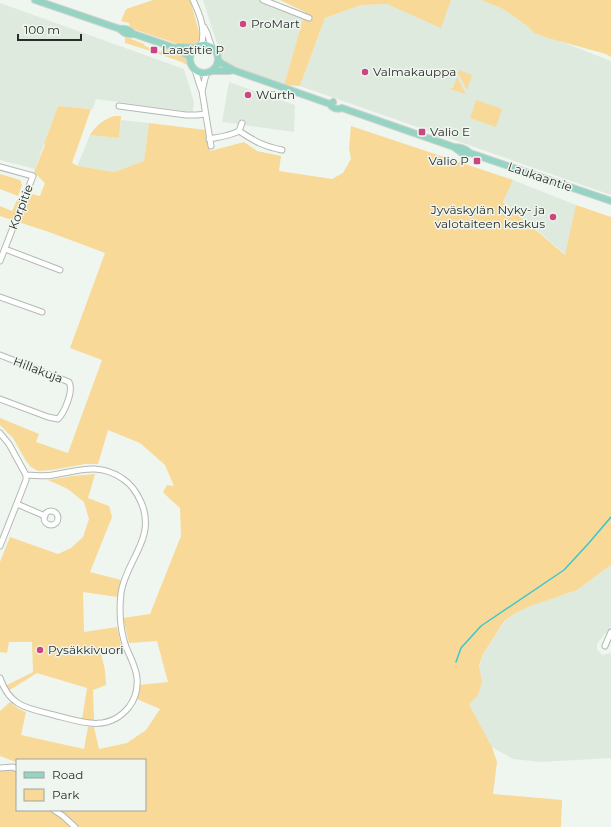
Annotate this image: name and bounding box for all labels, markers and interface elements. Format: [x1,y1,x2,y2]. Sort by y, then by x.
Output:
scale bar [18,16,81,42]
place label: ProMart [251,16,300,31]
marker: ProMart [238,19,248,29]
text: 100 m [24,22,60,37]
place label: Laastitie P [162,42,224,57]
marker: Laastitie P [149,45,159,55]
place label: Valmakauppa [373,64,456,79]
marker: Valmakauppa [360,67,370,77]
place label: Würth [256,87,295,102]
marker: Würth [243,90,253,100]
place label: Valio E [430,124,470,139]
marker: Valio E [417,127,427,137]
place label: Valio P [428,153,469,168]
marker: Valio P [472,156,482,166]
street label: Laukaantie [506,159,574,195]
street label: Korpitie [5,182,36,231]
place label: Jyväskylän Nyky- ja valotaiteen keskus [430,202,545,231]
marker: Jyväskylän Nyky- ja valotaiteen keskus [548,212,558,222]
street label: Hillakuja [11,353,65,386]
place label: Pysäkkivuori [48,642,124,657]
marker: Pysäkkivuori [35,645,45,655]
legend [16,759,146,811]
text: Road [52,767,83,782]
text: Park [52,787,80,802]

